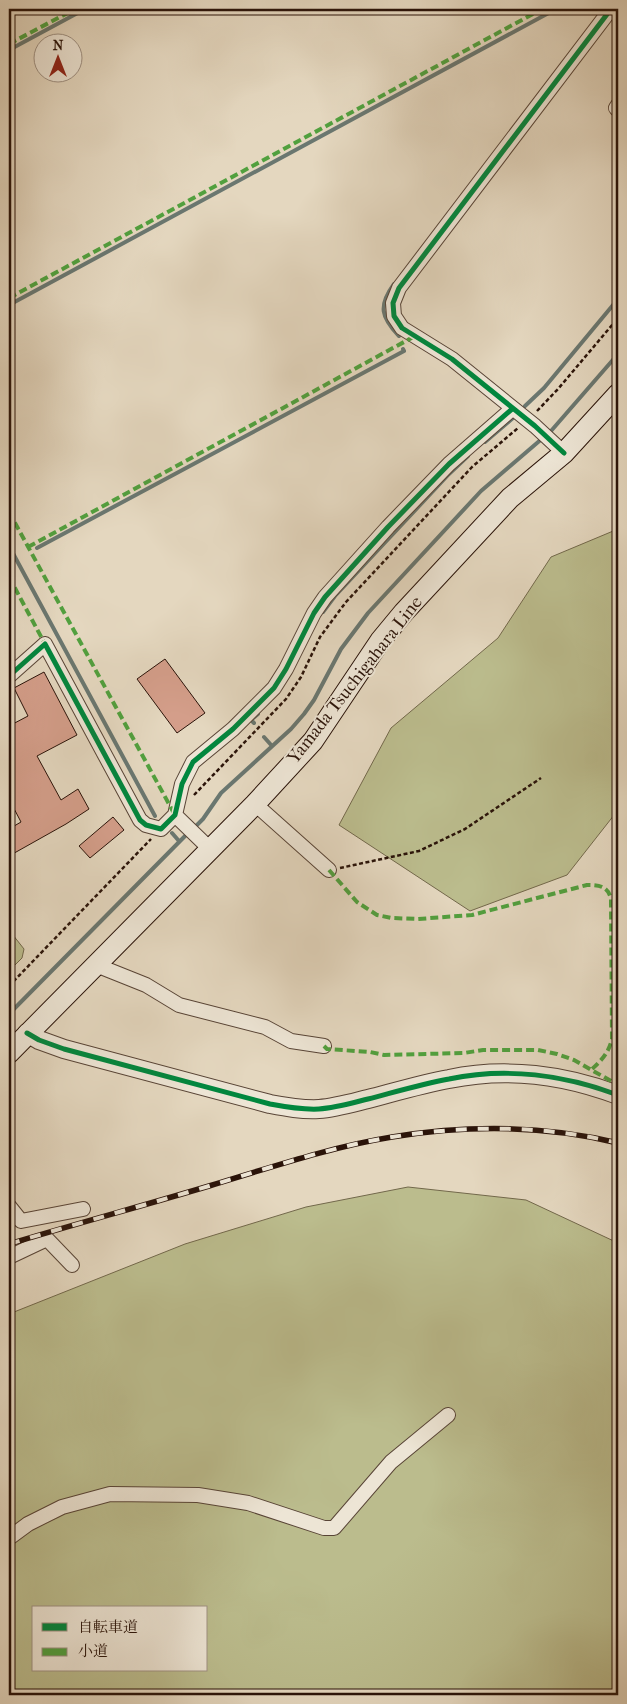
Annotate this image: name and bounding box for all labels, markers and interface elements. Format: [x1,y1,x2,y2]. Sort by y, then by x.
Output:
north arrow [32,32,82,82]
text: N [53,37,64,54]
street label: Yamada Tsuchigahara Line [282,592,427,769]
legend [32,1606,208,1672]
text: 自転車道 [78,1618,138,1636]
text: 小道 [78,1642,108,1660]

